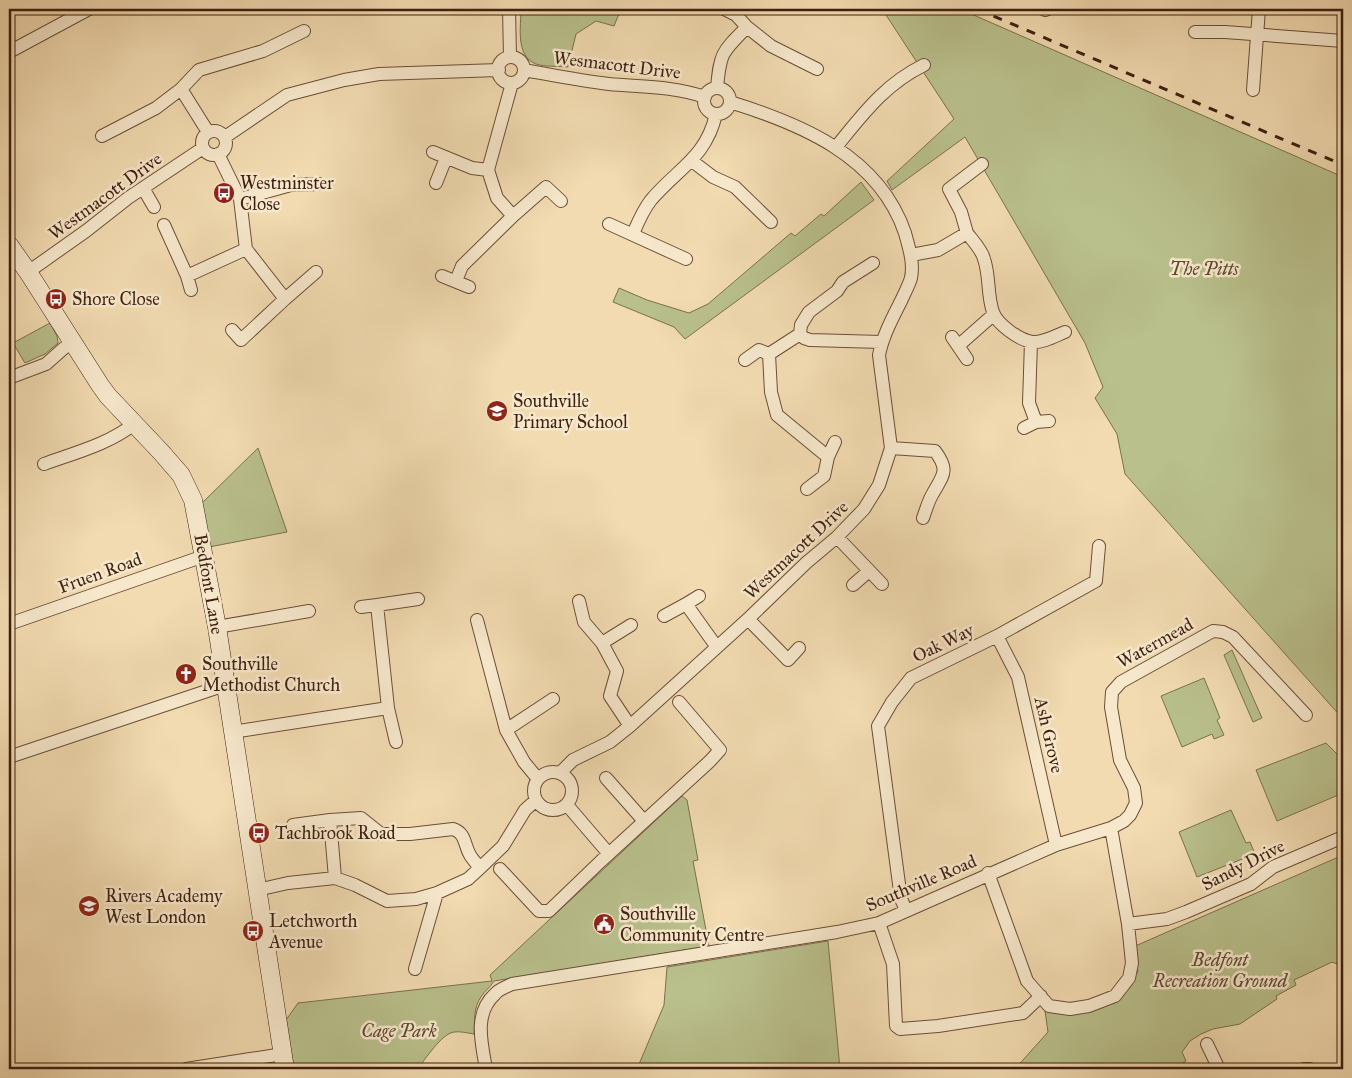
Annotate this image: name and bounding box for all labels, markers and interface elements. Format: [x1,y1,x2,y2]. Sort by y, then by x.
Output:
street label: Wesmacott Drive [552,46,682,84]
street label: Westmacott Drive [44,148,166,244]
place label: Westminster Close [240,172,334,215]
bus stop icon: Westminster Close [212,181,236,205]
park label: The Pitts [1169,258,1239,280]
bus stop icon: Shore Close [44,287,68,311]
place label: Shore Close [72,288,160,310]
place label: Southville Primary School [513,390,628,433]
school or university icon: Southville Primary School [485,399,509,423]
street label: Westmacott Drive [739,496,853,604]
street label: Bedfont Lane [189,532,229,636]
street label: Fruen Road [55,548,145,598]
street label: Watermead [1113,613,1197,673]
street label: Oak Way [909,618,978,667]
place label: Southville Methodist Church [202,653,340,696]
church icon: Southville Methodist Church [174,662,198,686]
street label: Ash Grove [1029,694,1068,775]
bus stop icon: Tachbrook Road [247,821,271,845]
place label: Tachbrook Road [275,822,396,844]
street label: Sandy Drive [1198,835,1288,895]
street label: Southville Road [862,850,980,916]
place label: Rivers Academy West London [105,885,223,928]
school or university icon: Rivers Academy West London [77,894,101,918]
place label: Southville Community Centre [620,903,764,946]
place label: Letchworth Avenue [268,910,358,953]
public building icon: Southville Community Centre [592,912,616,936]
bus stop icon: Letchworth Avenue [241,919,265,943]
park label: Bedfont Recreation Ground [1152,949,1289,992]
park label: Cage Park [361,1020,437,1042]

